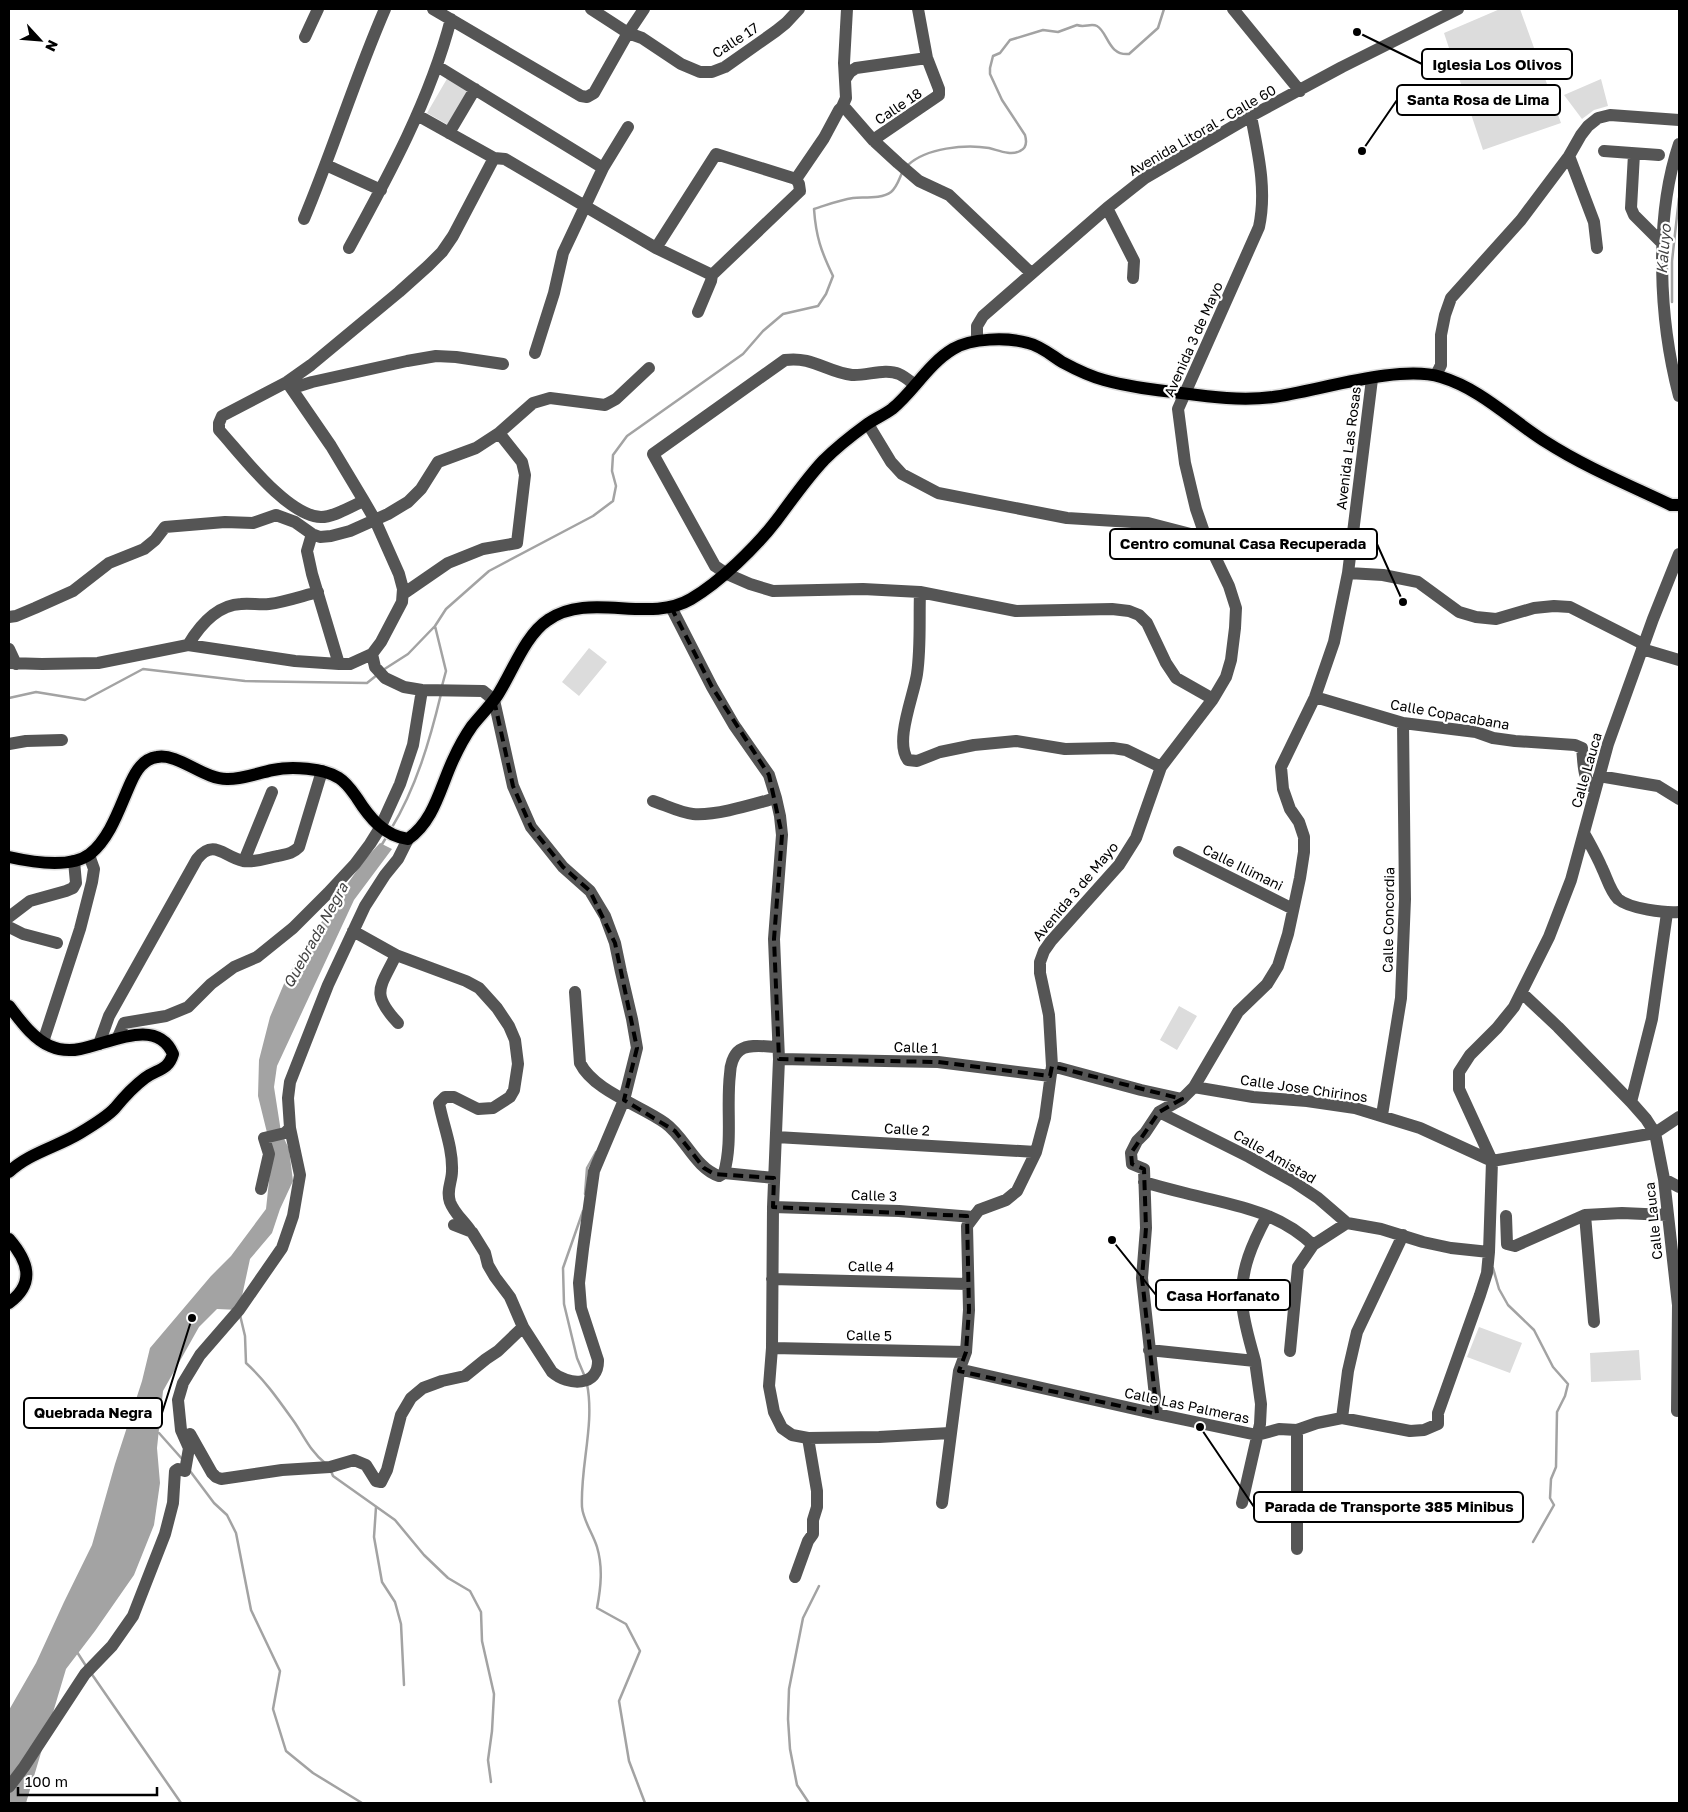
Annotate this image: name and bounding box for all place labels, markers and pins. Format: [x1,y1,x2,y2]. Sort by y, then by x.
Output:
callout: Iglesia Los Olivos [1422,49,1572,79]
callout: Santa Rosa de Lima [1397,85,1560,115]
callout: Centro comunal Casa Recuperada [1110,529,1377,559]
callout: Casa Horfanato [1156,1280,1290,1310]
callout: Quebrada Negra [24,1398,162,1428]
callout: Parada de Transporte 385 Minibus [1254,1492,1523,1522]

